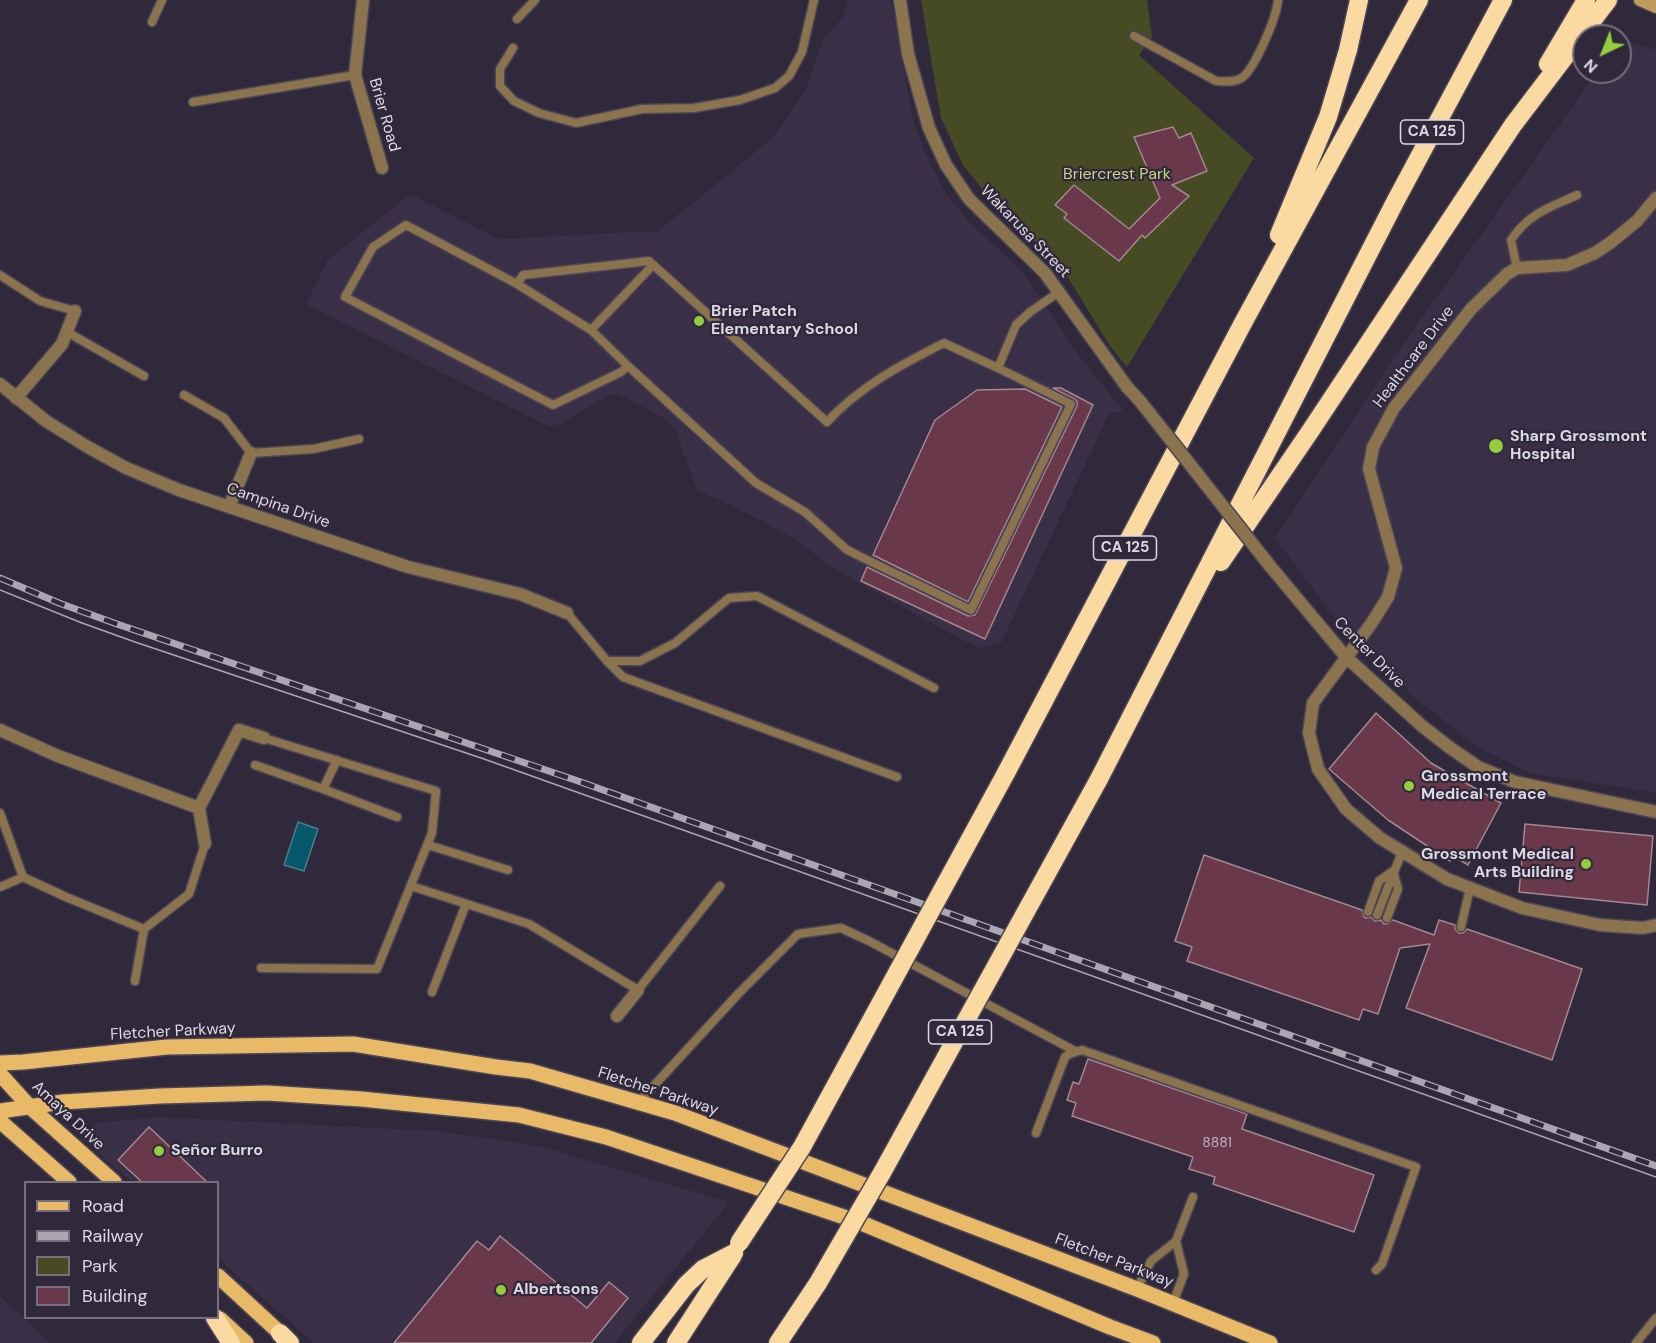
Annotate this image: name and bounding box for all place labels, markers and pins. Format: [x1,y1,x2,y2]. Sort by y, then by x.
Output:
place label: Brier Patch Elementary School [711,302,858,340]
marker: Brier Patch Elementary School [692,314,706,328]
place label: Sharp Grossmont Hospital [1510,427,1647,465]
marker: Sharp Grossmont Hospital [1487,437,1505,455]
place label: Grossmont Medical Terrace [1421,767,1546,805]
marker: Grossmont Medical Terrace [1402,779,1416,793]
place label: Grossmont Medical Arts Building [1421,845,1574,883]
marker: Grossmont Medical Arts Building [1579,857,1593,871]
place label: Señor Burro [171,1141,263,1161]
marker: Señor Burro [152,1144,166,1158]
place label: Albertsons [513,1280,599,1300]
marker: Albertsons [494,1283,508,1297]

